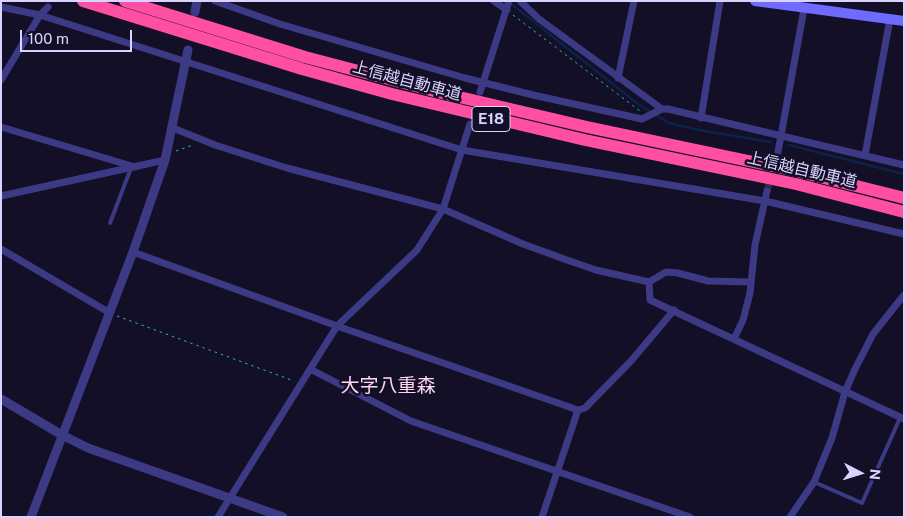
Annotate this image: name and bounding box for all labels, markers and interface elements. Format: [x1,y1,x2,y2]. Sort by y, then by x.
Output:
scale bar [22,20,135,52]
text: 100 m [28,30,69,47]
street label: 上信越自動車道 [350,57,464,105]
road number: E18 [472,106,510,132]
street label: 上信越自動車道 [745,148,859,192]
district label: 大字八重森 [341,375,435,397]
north arrow [835,448,885,498]
text: N [866,468,883,480]

